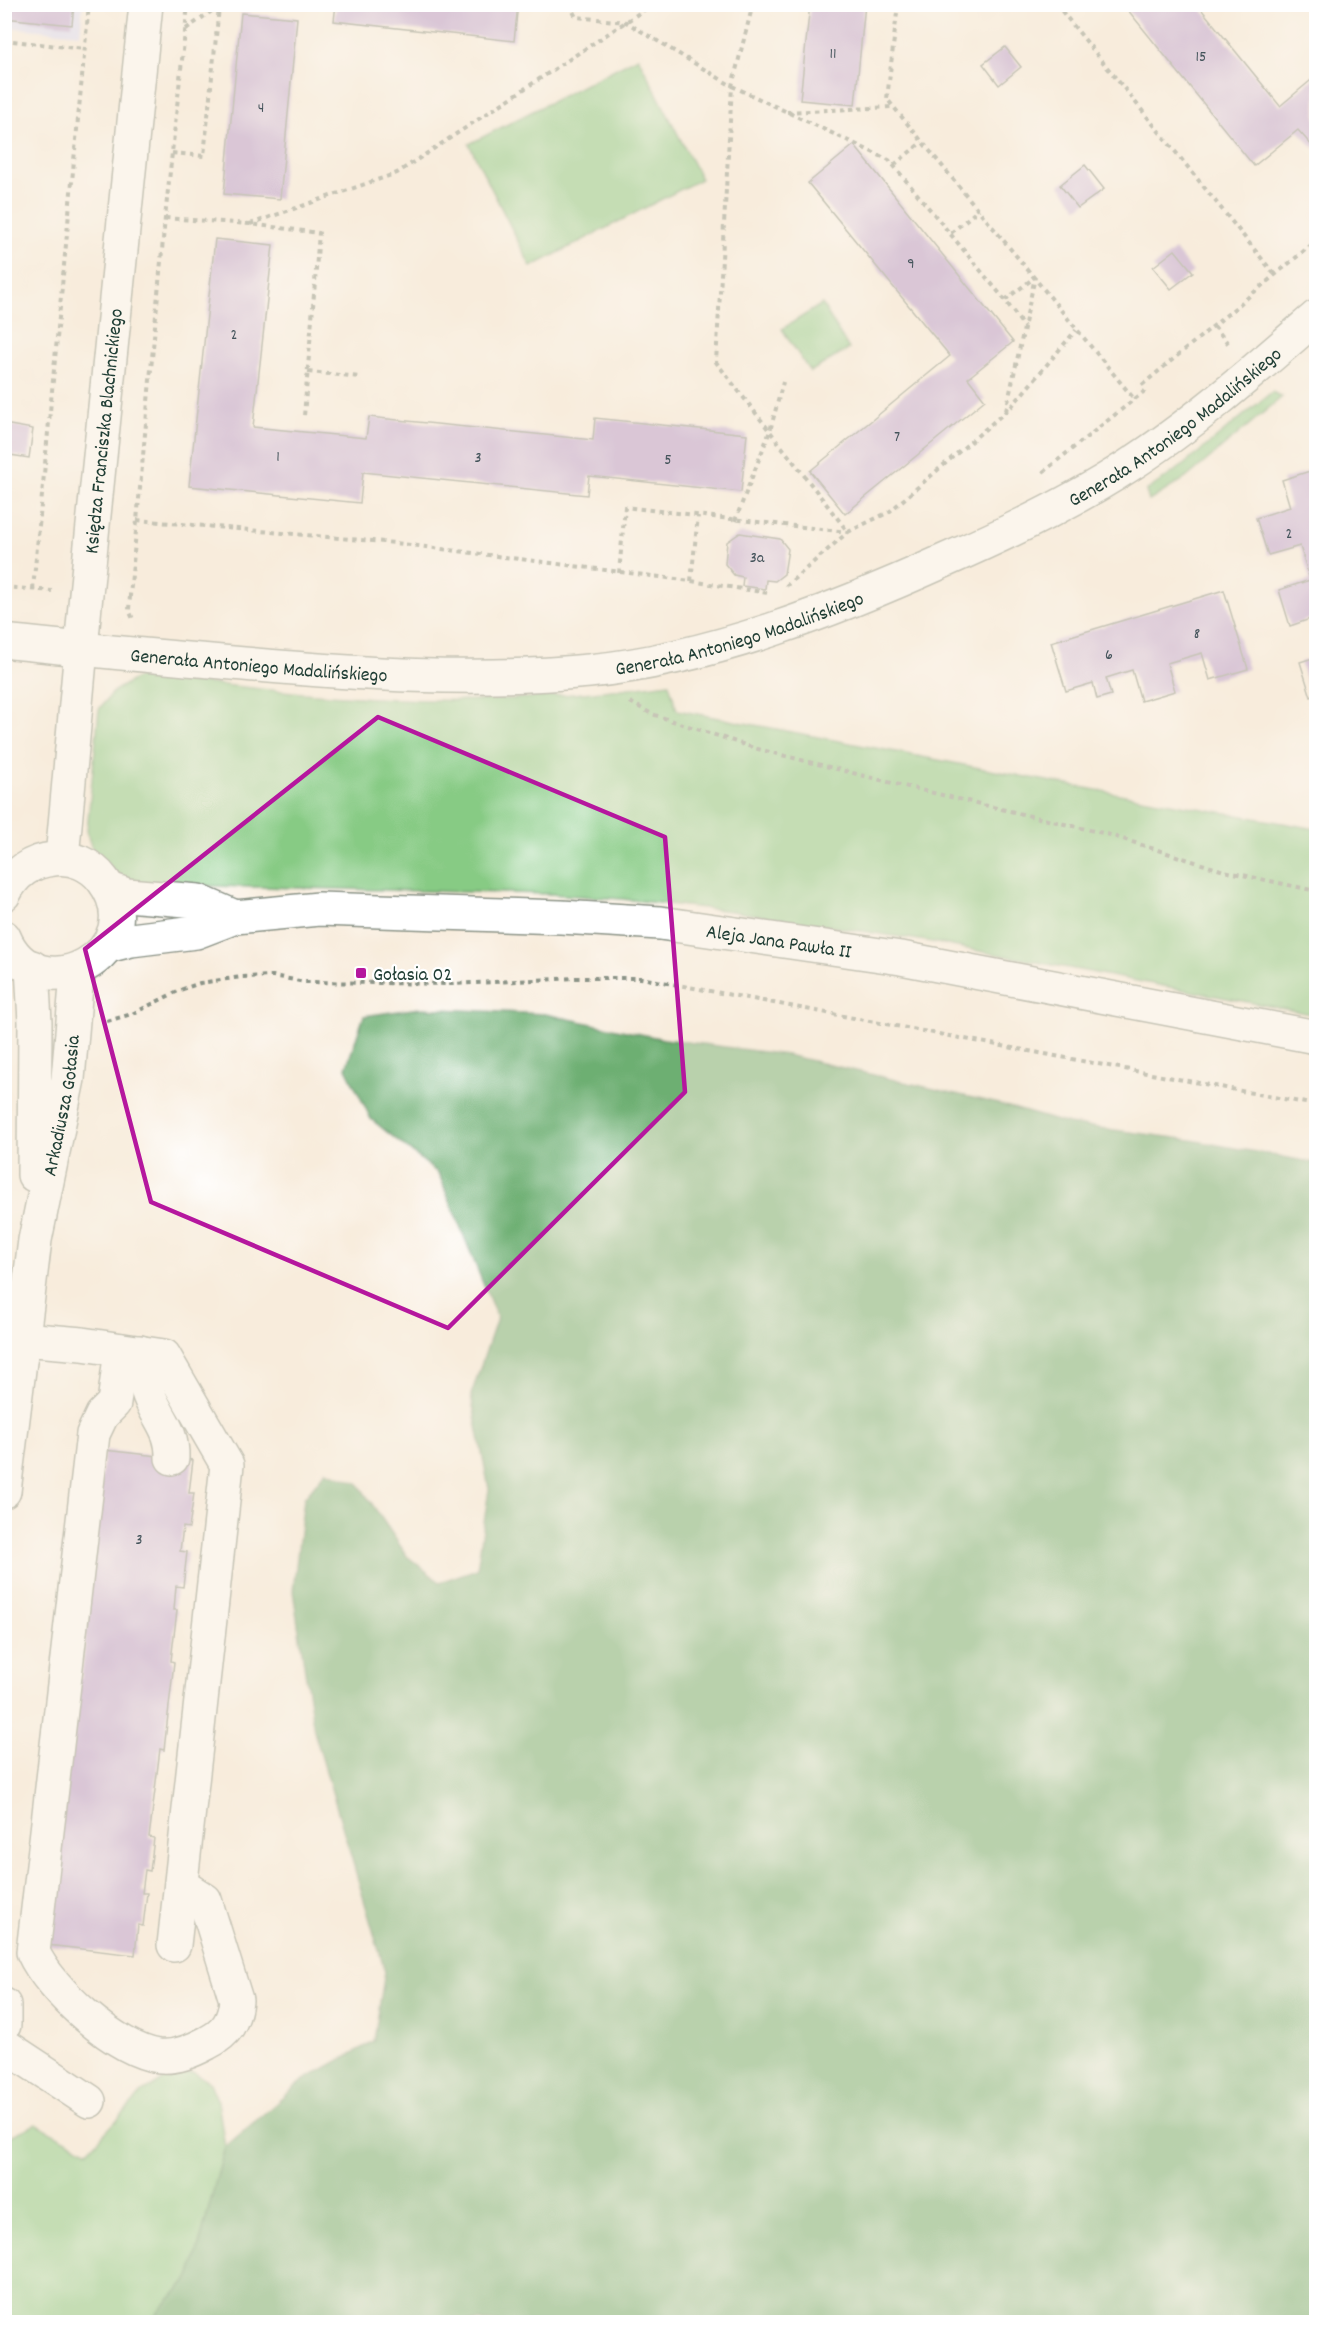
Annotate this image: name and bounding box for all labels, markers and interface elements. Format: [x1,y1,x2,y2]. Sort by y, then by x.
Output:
house number: 11 [829,43,837,66]
house number: 15 [1196,46,1206,69]
house number: 4 [258,97,264,120]
house number: 9 [907,253,915,276]
street label: Księdza Franciszka Blachnickiego [79,307,132,555]
house number: 2 [231,324,238,347]
street label: Generała Antoniego Madalińskiego [1064,342,1289,516]
house number: 7 [894,426,900,449]
house number: 1 [276,446,280,469]
house number: 3 [474,447,482,470]
house number: 5 [664,449,672,472]
house number: 2 [1286,523,1293,546]
house number: 3a [750,547,765,570]
street label: Generała Antoniego Madalińskiego [614,586,869,685]
house number: 8 [1194,623,1200,646]
street label: Generała Antoniego Madalińskiego [129,643,388,691]
house number: 6 [1105,644,1113,667]
street label: Aleja Jana Pawła II [704,919,853,968]
place label: Gołasia 02 [373,962,452,990]
marker: Gołasia 02 [354,966,368,980]
street label: Arkadiusza Gołasia [37,1034,89,1179]
house number: 3 [135,1529,143,1552]

